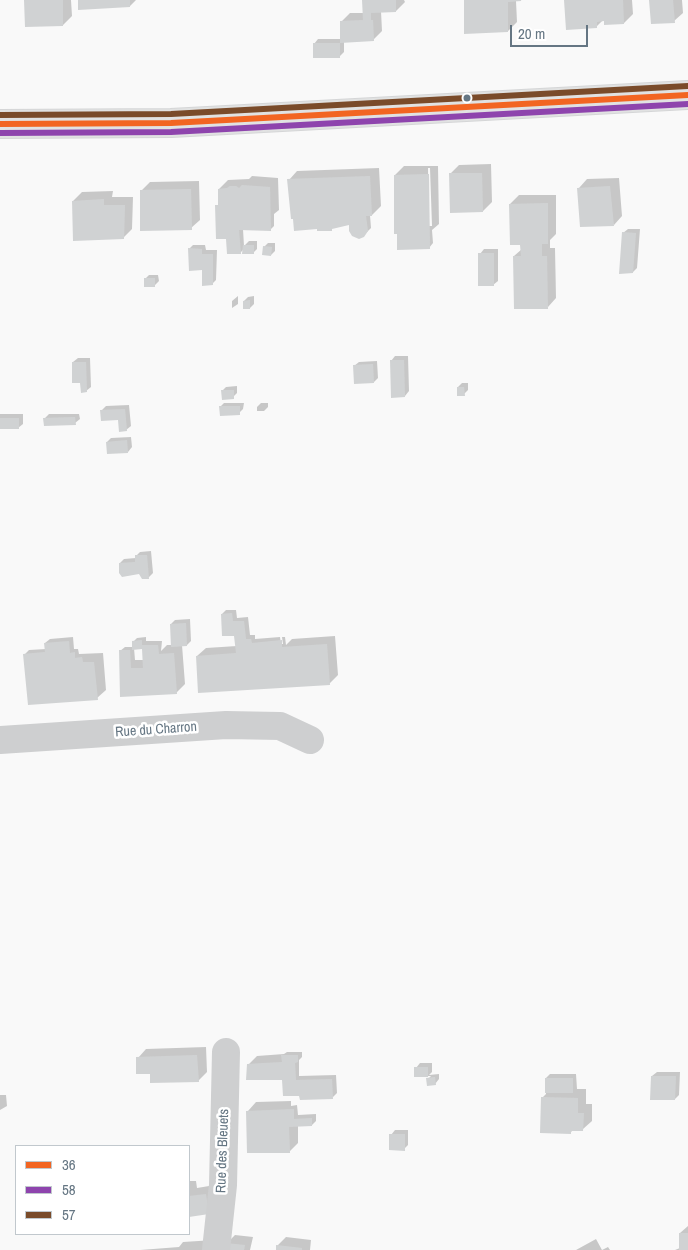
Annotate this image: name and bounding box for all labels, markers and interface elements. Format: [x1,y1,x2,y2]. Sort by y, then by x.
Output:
scale bar [513,15,590,47]
text: 20 m [518,23,545,44]
unlabelled marker [462,93,472,103]
street label: Rue du Charron [115,719,197,741]
street label: Rue des Bleuets [213,1109,233,1193]
legend [15,1145,190,1235]
text: 36 [62,1154,76,1175]
text: 58 [62,1179,76,1200]
text: 57 [62,1204,76,1225]

